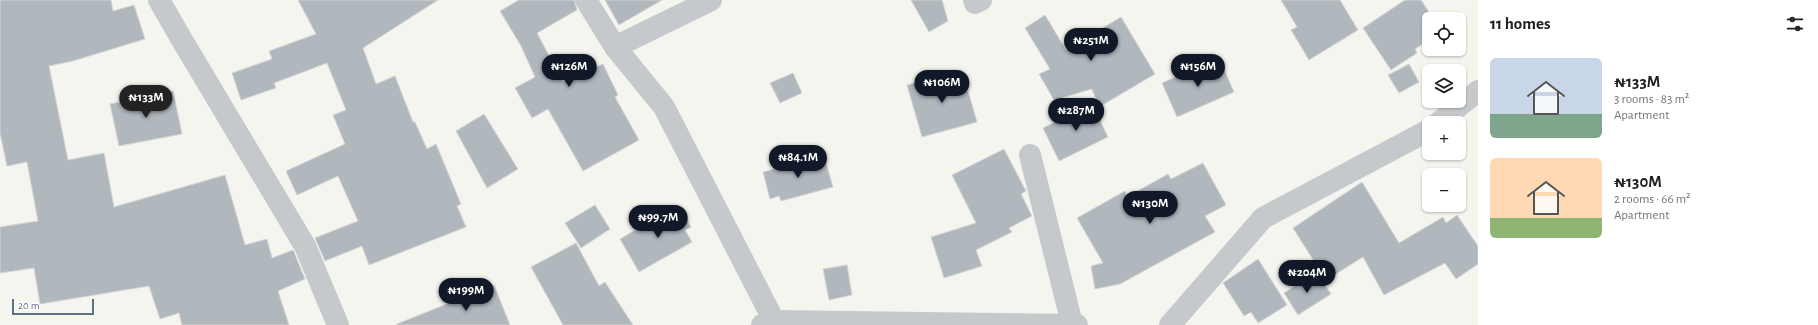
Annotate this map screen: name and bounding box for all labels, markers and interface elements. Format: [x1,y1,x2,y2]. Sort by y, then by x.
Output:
map controls [1422,12,1466,212]
button: locate [1422,12,1466,56]
icon: filters [1784,13,1806,35]
text: 11 homes [1490,15,1550,32]
pin: ₦251M [1063,28,1119,62]
text: ₦251M [1073,34,1109,47]
pin: ₦126M [541,54,597,88]
pin: ₦156M [1170,54,1226,88]
text: ₦126M [551,60,587,73]
text: ₦156M [1180,60,1216,73]
button: layers [1422,64,1466,108]
pin: ₦106M [914,70,970,104]
text: ₦133M [1614,73,1660,90]
icon: home [1522,74,1570,122]
text: ₦106M [923,76,961,89]
pin: ₦133M [118,85,174,119]
text: ₦133M [128,91,164,104]
text: 3 rooms · 83 m² [1614,93,1689,106]
pin: ₦287M [1048,98,1104,132]
text: ₦287M [1057,104,1095,117]
text: Apartment [1614,109,1669,122]
button: + [1422,116,1466,160]
pin: ₦84.1M [765,145,831,179]
text: ₦84.1M [778,151,818,164]
button: − [1422,168,1466,212]
text: ₦130M [1614,173,1662,190]
icon: home [1522,174,1570,222]
pin: ₦130M [1122,191,1178,225]
text: 2 rooms · 66 m² [1614,193,1691,206]
text: ₦130M [1132,197,1168,210]
pin: ₦99.7M [625,205,691,239]
text: Apartment [1614,209,1669,222]
text: ₦99.7M [638,211,678,224]
pin: ₦204M [1279,260,1335,294]
text: ₦204M [1288,266,1326,279]
pin: ₦199M [438,278,494,312]
text: ₦199M [448,284,484,297]
scale bar [12,297,94,316]
text: 20 m [18,300,39,311]

